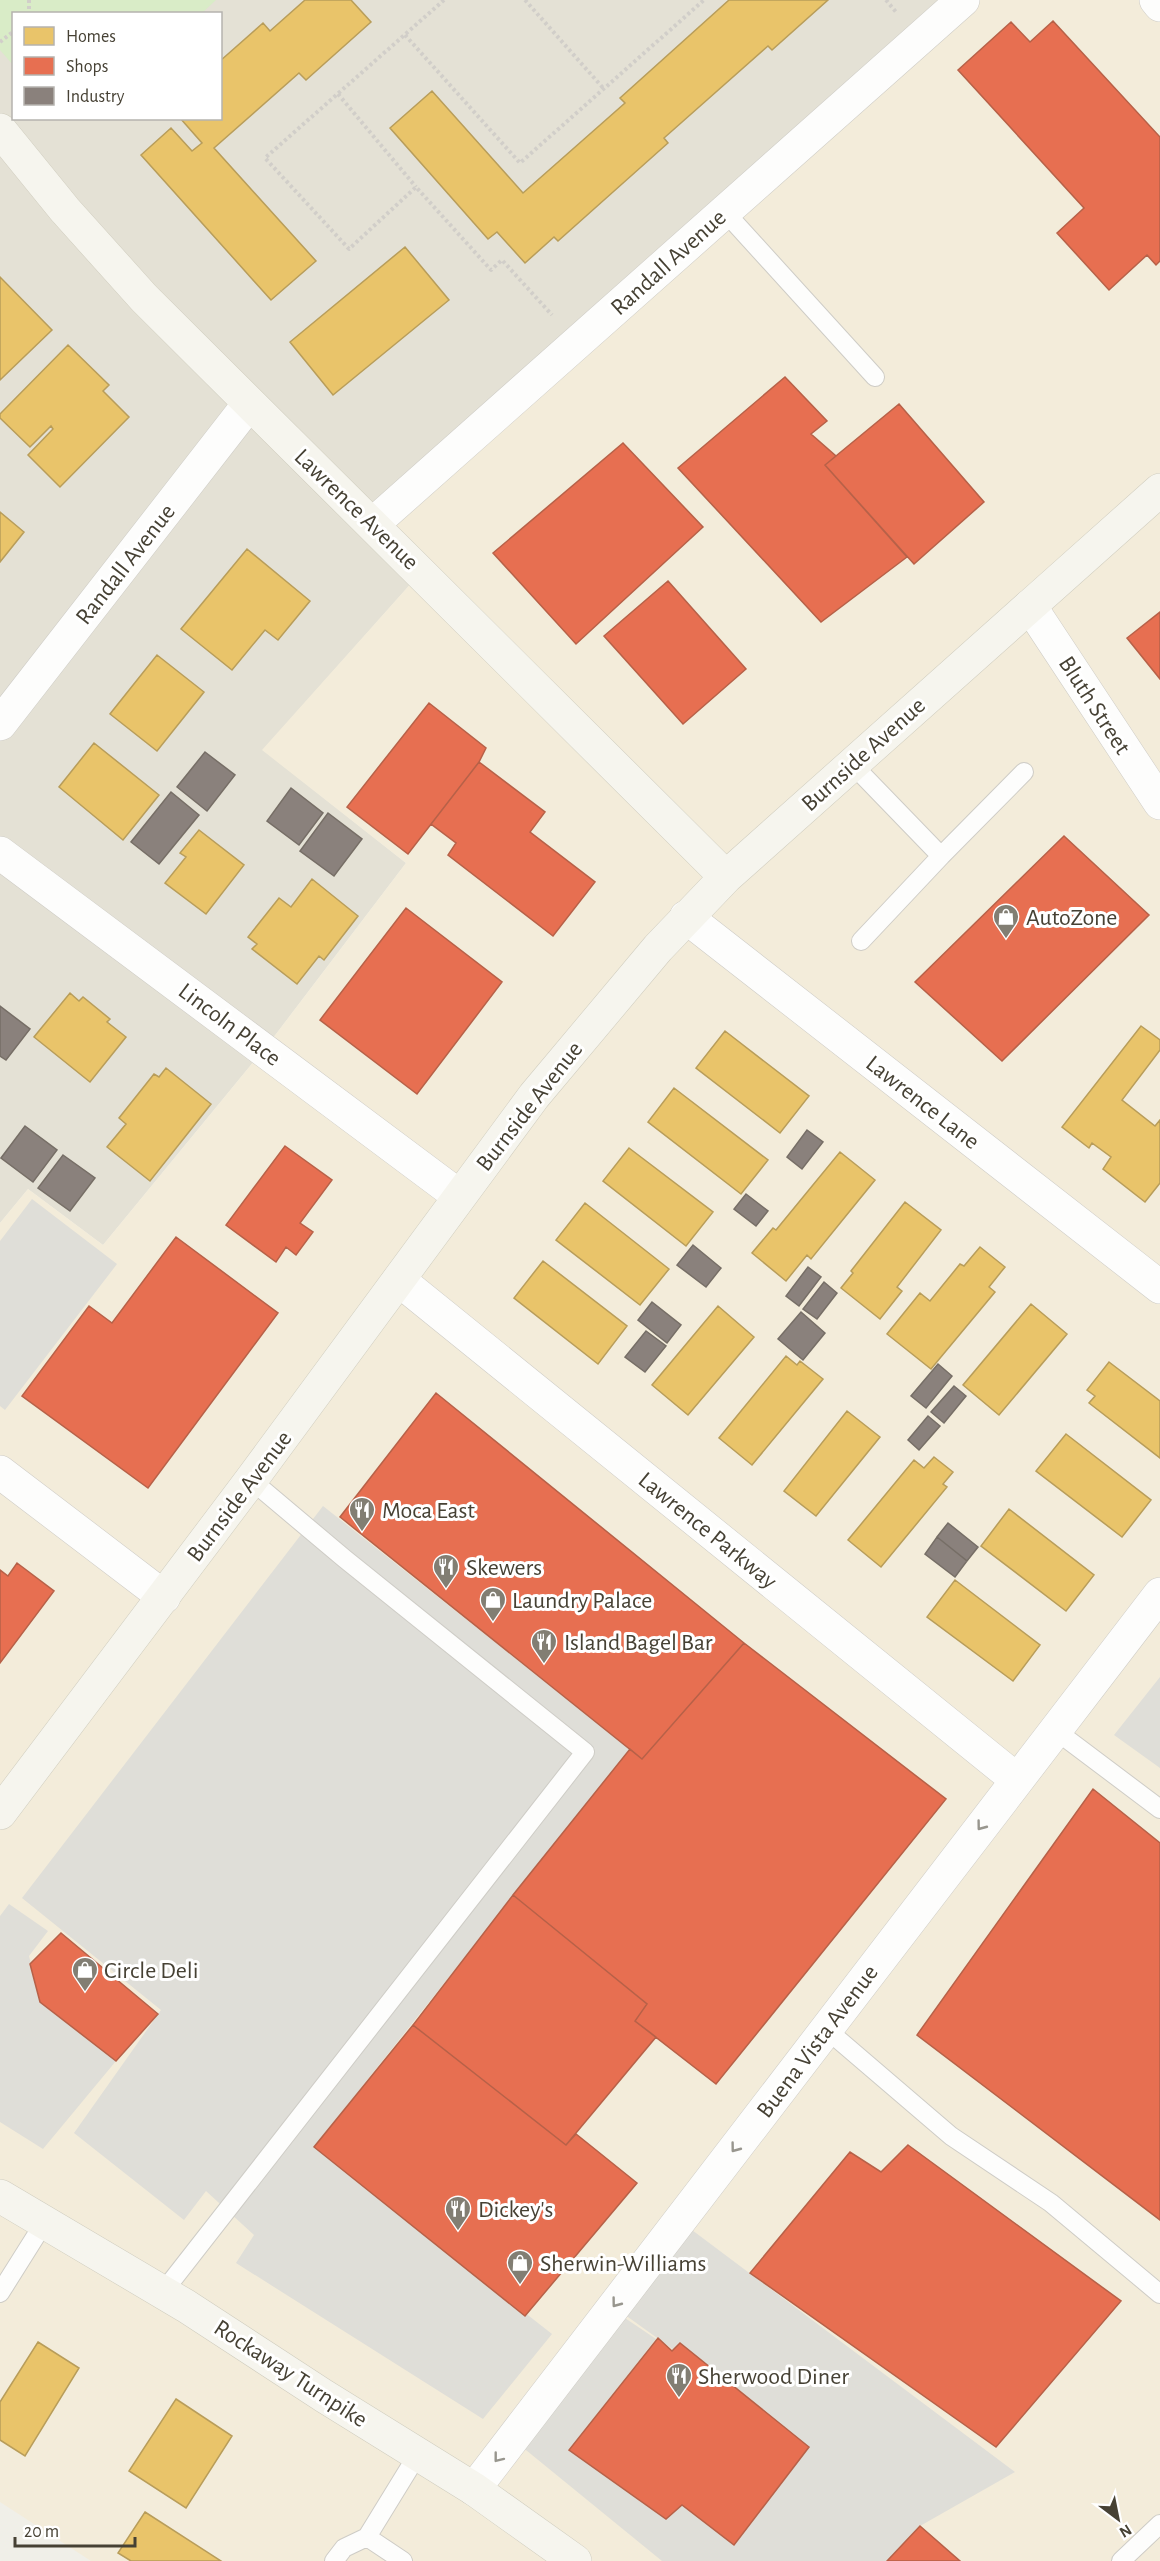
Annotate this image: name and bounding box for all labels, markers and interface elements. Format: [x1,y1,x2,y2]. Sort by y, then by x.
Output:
legend [12,12,222,120]
text: Homes [66,28,116,46]
text: Shops [66,58,108,76]
text: Industry [66,88,125,106]
street label: Randall Avenue [607,205,731,320]
street label: Lawrence Avenue [290,445,423,575]
street label: Randall Avenue [72,500,180,629]
street label: Bluth Street [1054,652,1135,759]
street label: Burnside Avenue [797,693,930,816]
shop icon: AutoZone [991,902,1021,940]
place label: AutoZone [1026,906,1117,930]
street label: Lincoln Place [174,979,285,1071]
street label: Burnside Avenue [472,1037,588,1176]
street label: Lawrence Lane [861,1051,984,1154]
street label: Burnside Avenue [183,1427,297,1567]
street label: Lawrence Parkway [634,1468,781,1594]
restaurant icon: Moca East [347,1495,377,1533]
place label: Moca East [382,1499,475,1523]
restaurant icon: Skewers [431,1552,461,1590]
place label: Skewers [466,1556,542,1580]
shop icon: Laundry Palace [478,1585,508,1623]
place label: Laundry Palace [512,1589,652,1613]
restaurant icon: Island Bagel Bar [529,1627,559,1665]
place label: Island Bagel Bar [564,1631,713,1655]
one-way arrow [978,1820,989,1831]
shop icon: Circle Deli [70,1955,100,1993]
place label: Circle Deli [104,1959,199,1983]
street label: Buena Vista Avenue [753,1961,883,2122]
one-way arrow [731,2141,742,2152]
restaurant icon: Dickey's [443,2194,473,2232]
place label: Dickey's [478,2198,553,2222]
shop icon: Sherwin-Williams [505,2248,535,2286]
place label: Sherwin-Williams [540,2252,706,2276]
one-way arrow [613,2296,624,2307]
street label: Rockaway Turnpike [210,2316,371,2432]
restaurant icon: Sherwood Diner [664,2361,694,2399]
place label: Sherwood Diner [698,2365,849,2389]
one-way arrow [495,2451,506,2462]
north arrow [1088,2489,1148,2549]
scale bar [15,2510,135,2548]
text: N [1116,2521,1134,2541]
text: 20 m [24,2523,59,2541]

